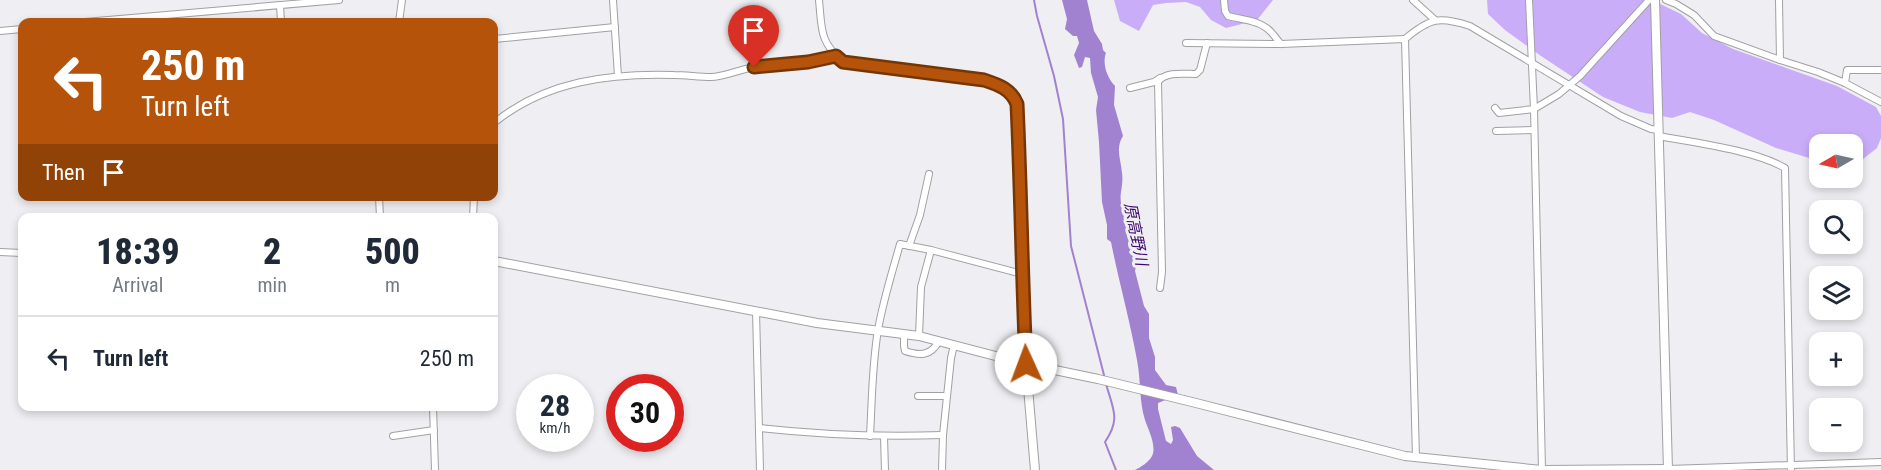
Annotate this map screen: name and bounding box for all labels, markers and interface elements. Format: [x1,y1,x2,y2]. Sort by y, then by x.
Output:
pin [728,5,779,67]
icon: arrive [737,14,770,47]
text: 250 m [141,41,246,90]
icon: left [42,42,120,120]
text: Turn left [141,91,230,123]
north arrow [1809,134,1863,188]
map controls [1809,134,1863,452]
icon: arrive [97,156,130,189]
text: Then [42,160,85,185]
button: search [1809,200,1863,254]
water label: 原高野川 [1121,201,1152,269]
text: 18:39 [96,231,179,273]
text: 2 [263,231,281,273]
text: 500 [365,231,420,273]
button: layers [1809,266,1863,320]
text: Arrival [112,273,163,297]
text: min [258,273,287,297]
text: m [385,273,400,297]
position arrow [994,332,1058,396]
button: + [1809,332,1863,386]
icon: left [42,342,75,375]
text: Turn left [93,346,168,371]
text: 250 m [420,346,474,371]
speed limit sign: 30 [606,374,684,452]
text: 28 [540,388,570,423]
button: − [1809,398,1863,452]
text: km/h [540,419,570,437]

